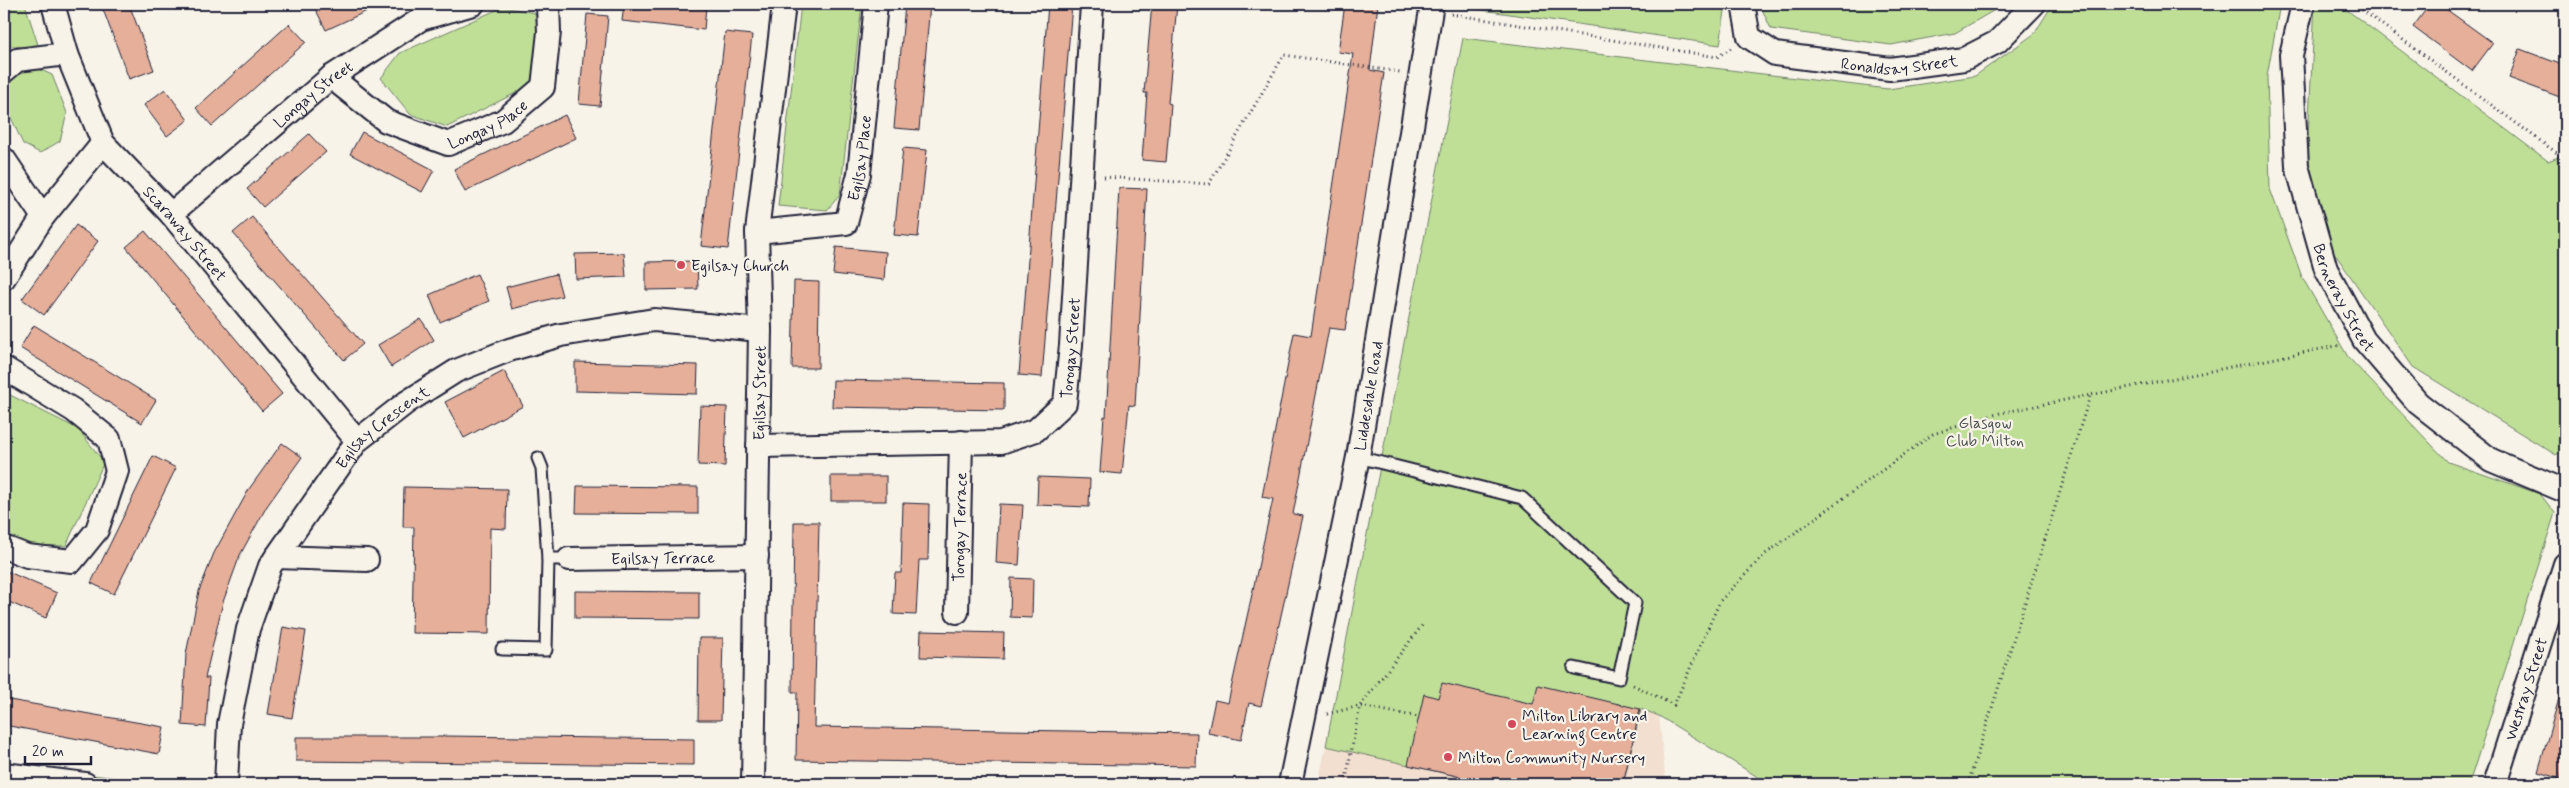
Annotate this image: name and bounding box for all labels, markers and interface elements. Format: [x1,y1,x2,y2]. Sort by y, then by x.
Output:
street label: Ronaldsay Street [1840,51,1960,81]
street label: Longay Street [270,57,357,133]
street label: Longay Place [445,95,533,155]
street label: Egilsay Place [843,114,877,204]
street label: Scaraway Street [138,182,231,286]
street label: Berneray Street [2307,241,2379,358]
place label: Egilsay Church [691,256,789,277]
marker: Egilsay Church [675,259,687,271]
street label: Torogay Street [1057,296,1086,400]
street label: Liddesdale Road [1350,340,1389,452]
street label: Egilsay Street [749,345,772,441]
street label: Egilsay Crescent [332,381,434,474]
park label: Glasgow Club Milton [1946,413,2024,452]
street label: Torogay Terrace [949,472,972,582]
street label: Egilsay Terrace [611,548,716,570]
street label: Westray Street [2501,635,2553,743]
place label: Milton Library and Learning Centre [1522,706,1647,746]
marker: Milton Library and Learning Centre [1506,718,1518,730]
scale bar [25,733,91,765]
text: 20 m [32,742,64,762]
place label: Milton Community Nursery [1458,748,1645,769]
marker: Milton Community Nursery [1442,751,1454,763]

